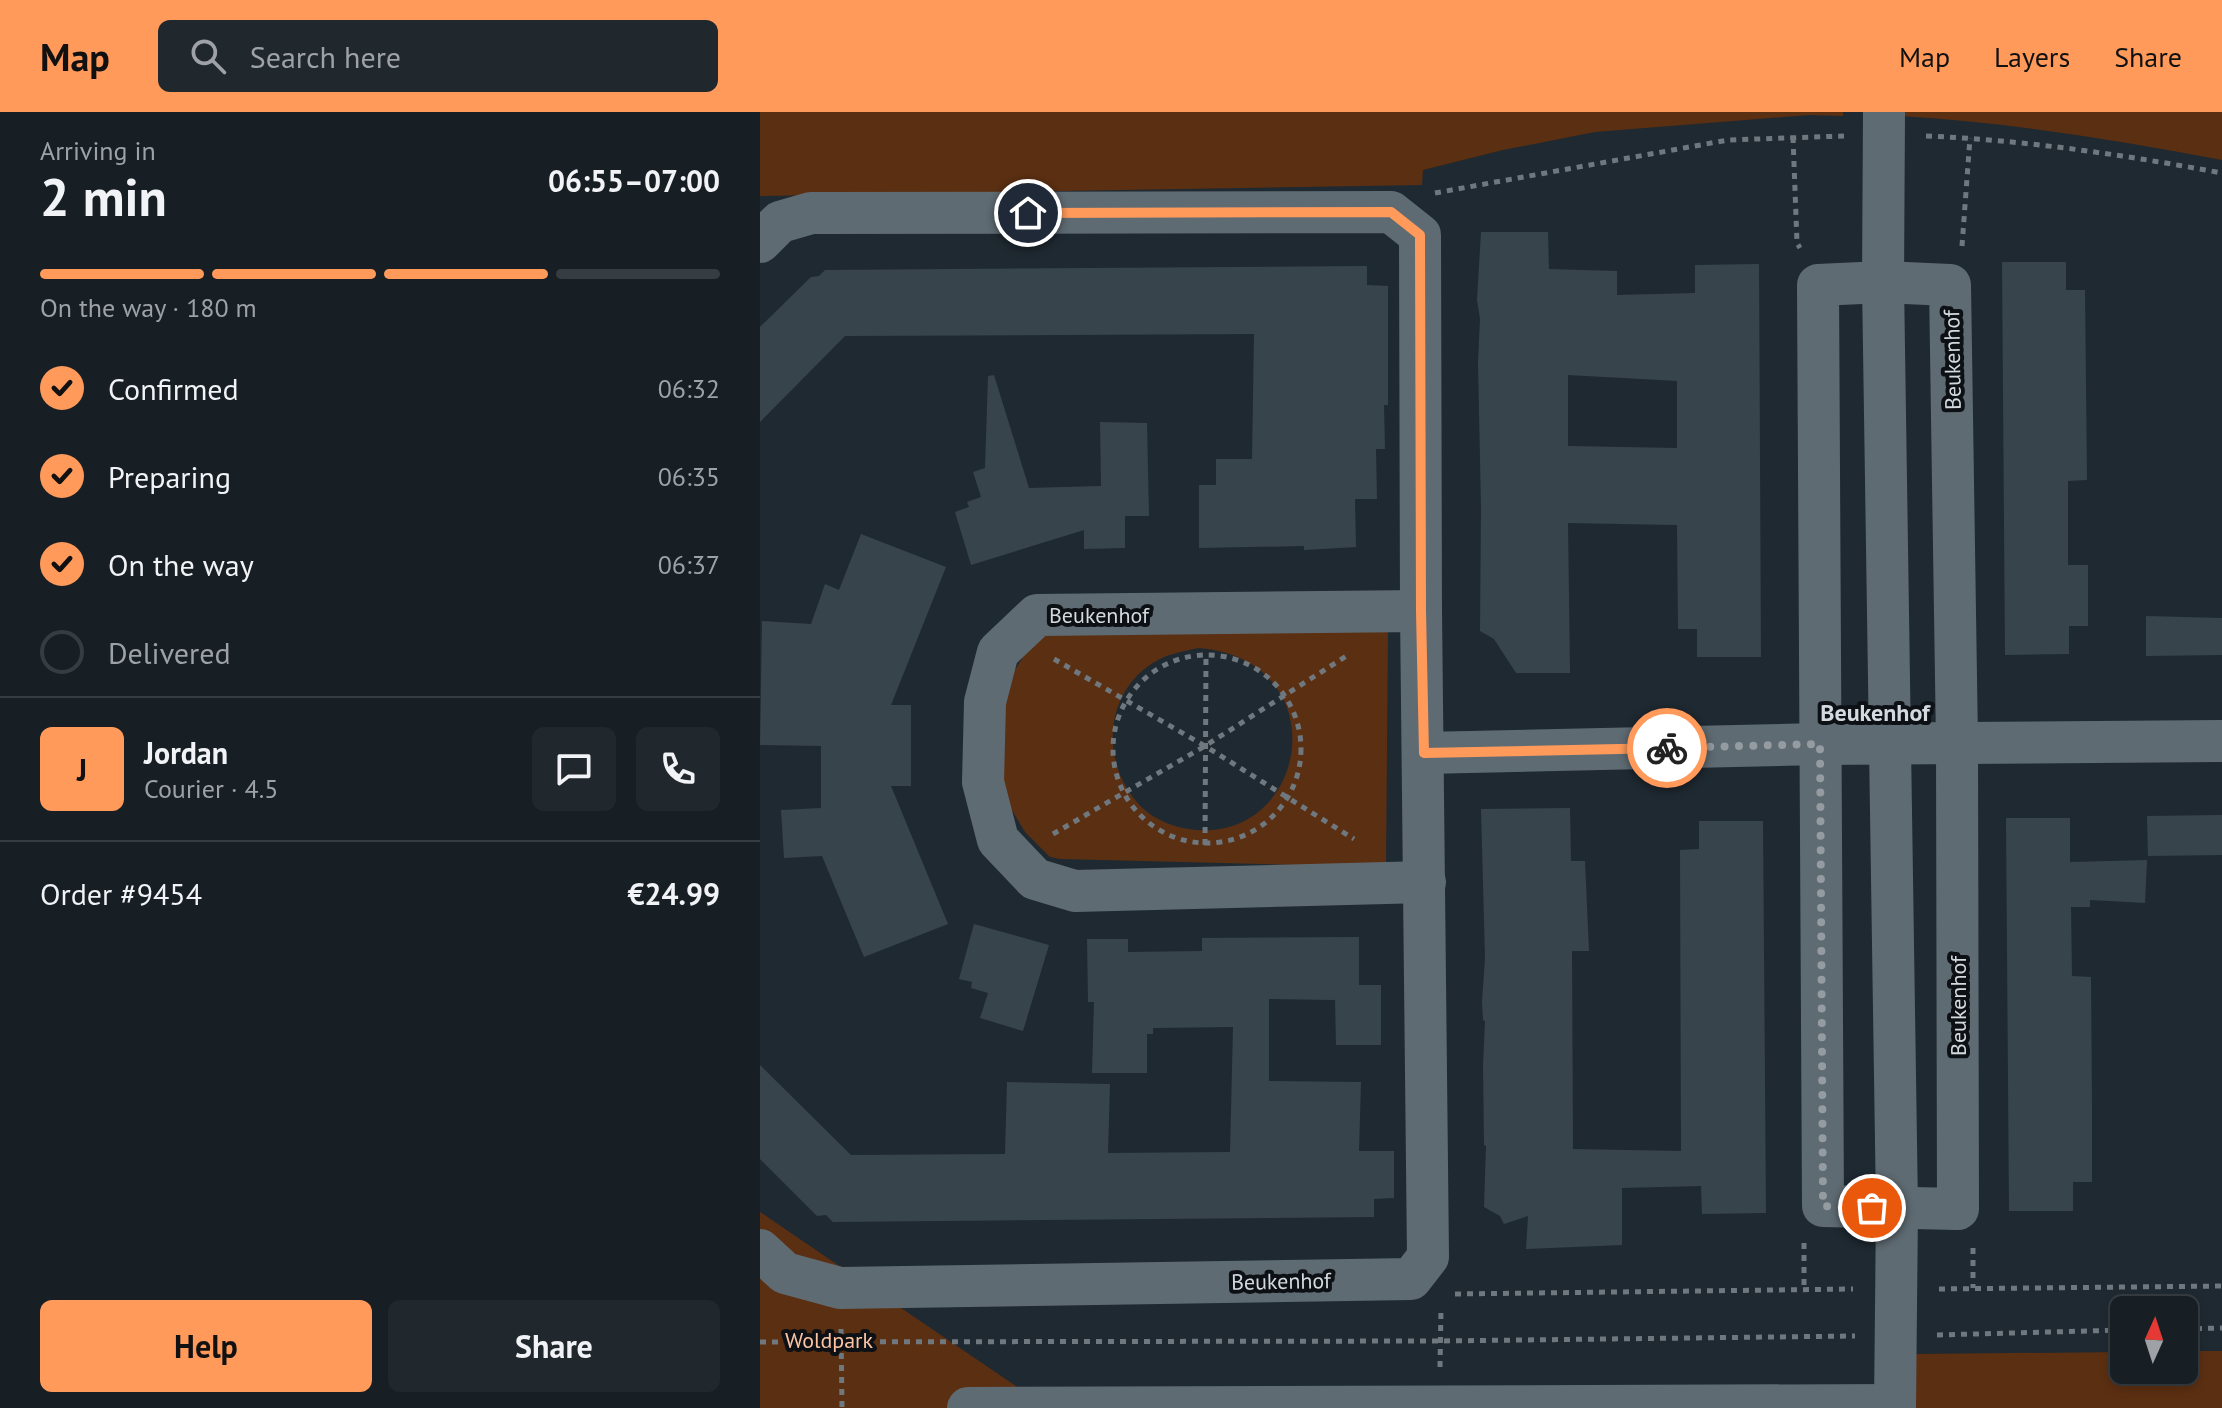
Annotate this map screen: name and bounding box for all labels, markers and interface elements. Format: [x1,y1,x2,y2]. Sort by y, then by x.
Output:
search box [158,20,718,92]
text: Map [40,32,110,81]
icon: search [186,34,230,78]
text: Search here [250,37,401,76]
text: Map [1899,38,1950,75]
text: Layers [1994,38,2070,75]
text: Share [2114,38,2182,75]
text: Arriving in [40,134,156,167]
text: 06:55–07:00 [548,161,720,200]
text: 2 min [40,163,167,230]
pin [994,179,1062,247]
icon: home [1006,191,1050,235]
text: On the way · 180 m [40,291,257,324]
street label: Beukenhof [1937,309,1967,410]
icon: check [40,366,84,410]
text: Confirmed [108,369,239,408]
text: 06:32 [658,372,720,405]
icon: check [40,454,84,498]
text: Preparing [108,457,231,496]
text: 06:35 [658,460,720,493]
icon: check [40,542,84,586]
text: On the way [108,545,254,584]
text: 06:37 [658,548,720,581]
street label: Beukenhof [1049,601,1150,629]
text: Delivered [108,633,231,672]
district label: Beukenhof [1820,697,1931,728]
courier [1627,708,1707,788]
icon: bike [1645,726,1689,770]
button: chat [532,727,616,811]
button: phone [636,727,720,811]
text: Jordan [144,733,228,772]
text: J [77,750,87,789]
text: Courier · 4.5 [144,772,278,805]
text: Order #9454 [40,874,202,913]
text: €24.99 [628,874,720,913]
street label: Beukenhof [1944,955,1972,1056]
pin [1838,1174,1906,1242]
icon: bag [1850,1186,1894,1230]
street label: Beukenhof [1231,1266,1332,1296]
north arrow [2110,1296,2198,1384]
map controls [2110,1296,2198,1384]
button: Help [40,1300,372,1392]
button: Share [388,1300,720,1392]
park label: Woldpark [785,1326,874,1354]

